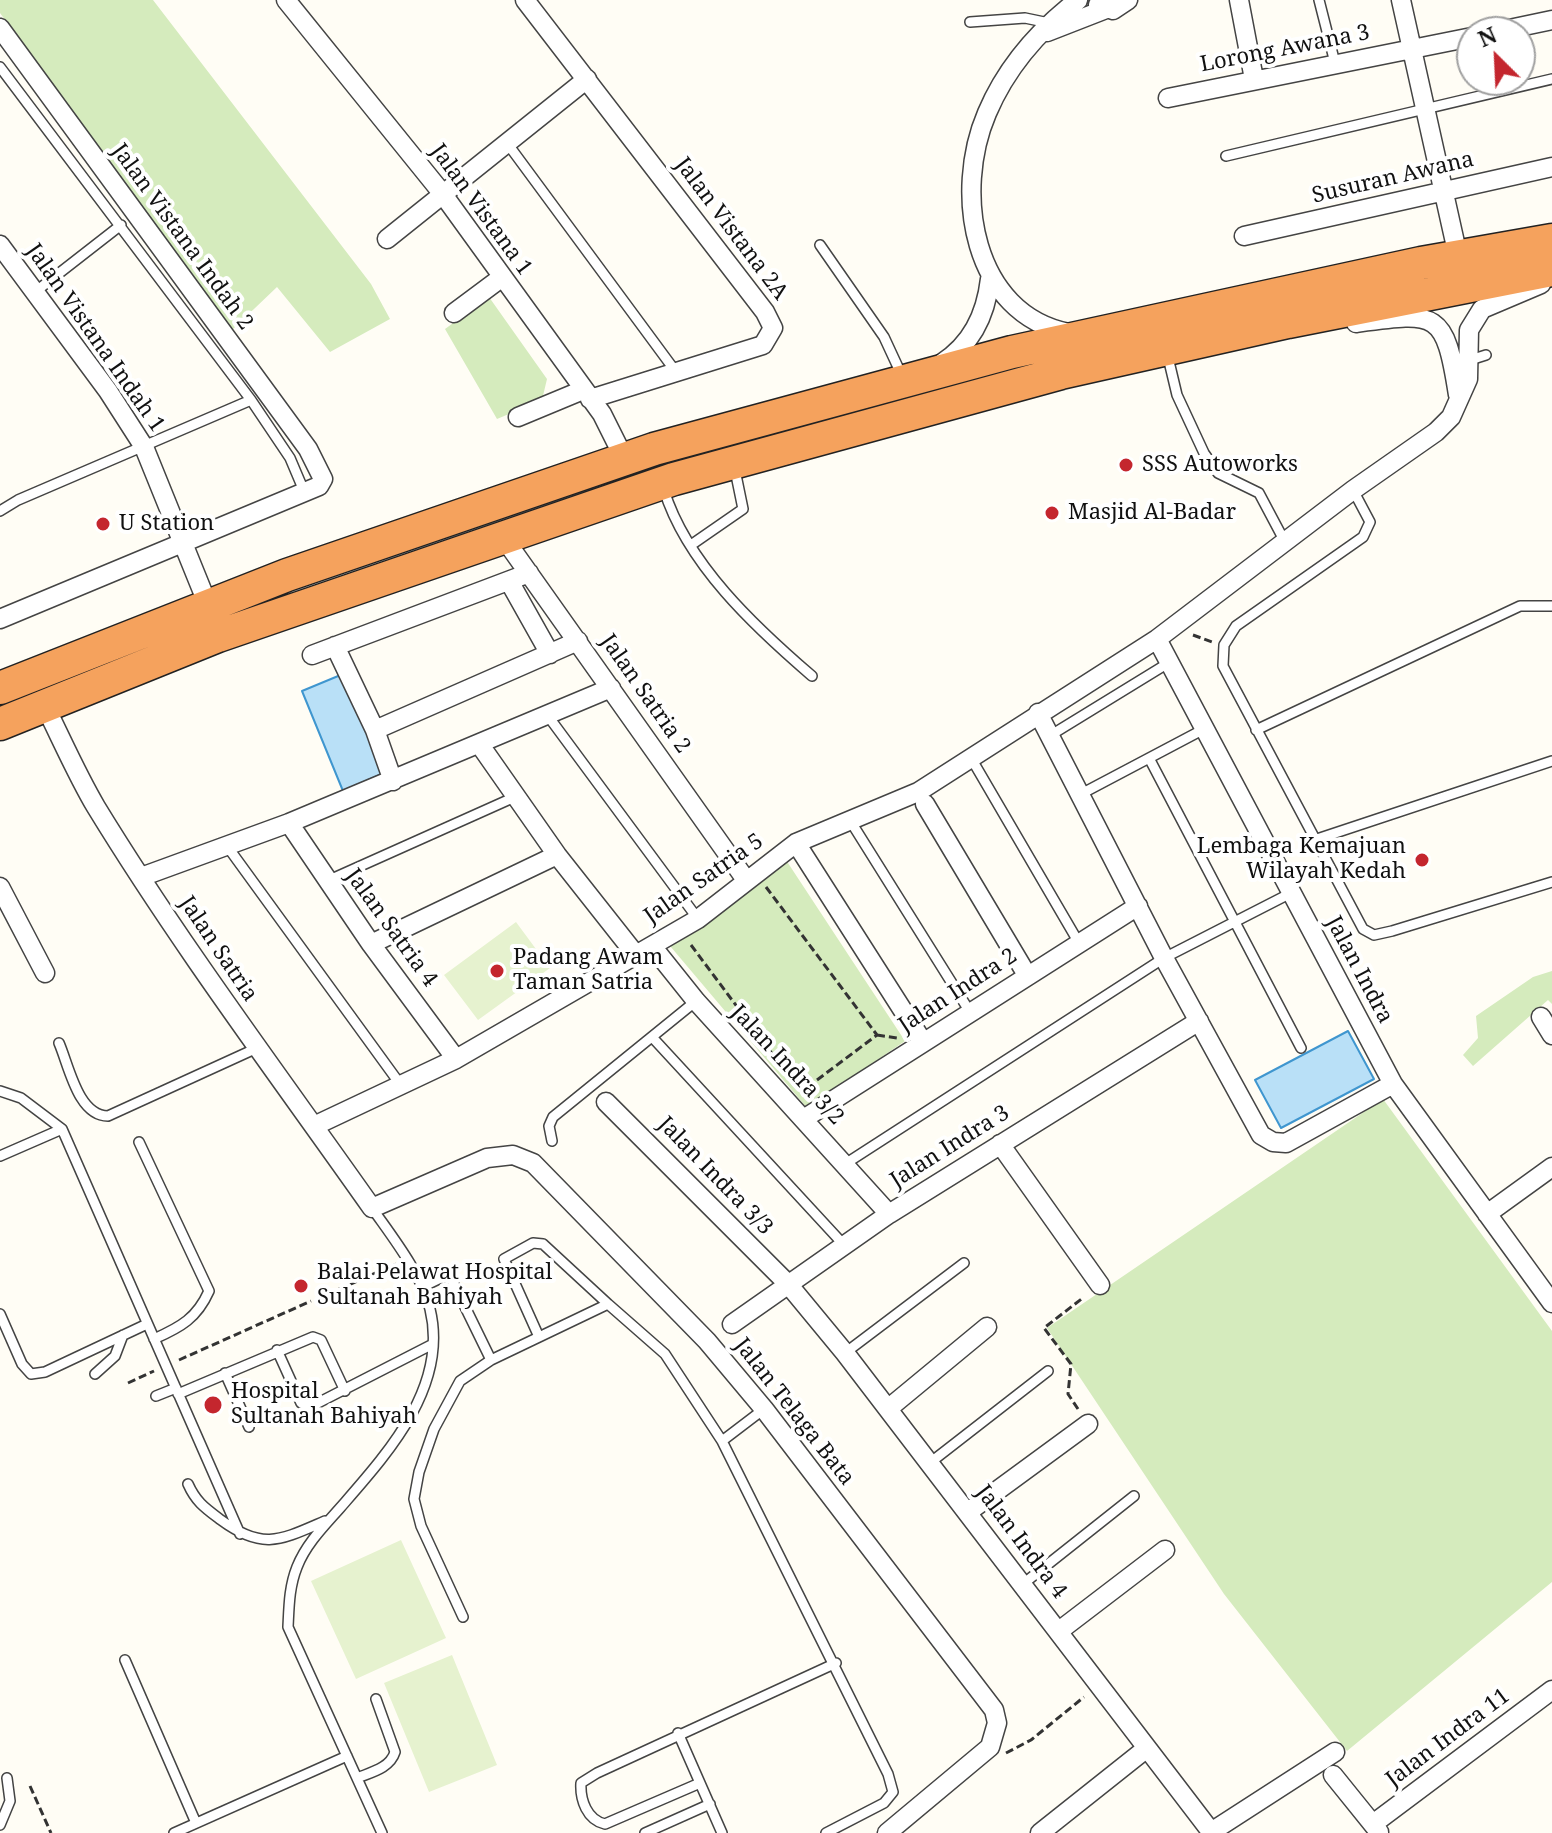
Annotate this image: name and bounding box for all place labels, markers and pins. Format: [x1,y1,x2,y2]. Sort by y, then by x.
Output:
place label: SSS Autoworks [1142,452,1298,478]
marker: SSS Autoworks [1117,456,1135,474]
place label: Masjid Al-Badar [1068,500,1236,526]
marker: Masjid Al-Badar [1043,504,1061,522]
place label: U Station [119,511,214,537]
marker: U Station [94,515,112,533]
place label: Lembaga Kemajuan Wilayah Kedah [1197,834,1406,886]
marker: Lembaga Kemajuan Wilayah Kedah [1413,851,1431,869]
place label: Padang Awam Taman Satria [513,945,663,996]
marker: Padang Awam Taman Satria [488,962,506,980]
place label: Balai Pelawat Hospital Sultanah Bahiyah [317,1260,552,1312]
marker: Balai Pelawat Hospital Sultanah Bahiyah [292,1277,310,1295]
place label: Hospital Sultanah Bahiyah [231,1379,417,1430]
marker: Hospital Sultanah Bahiyah [202,1394,224,1416]

